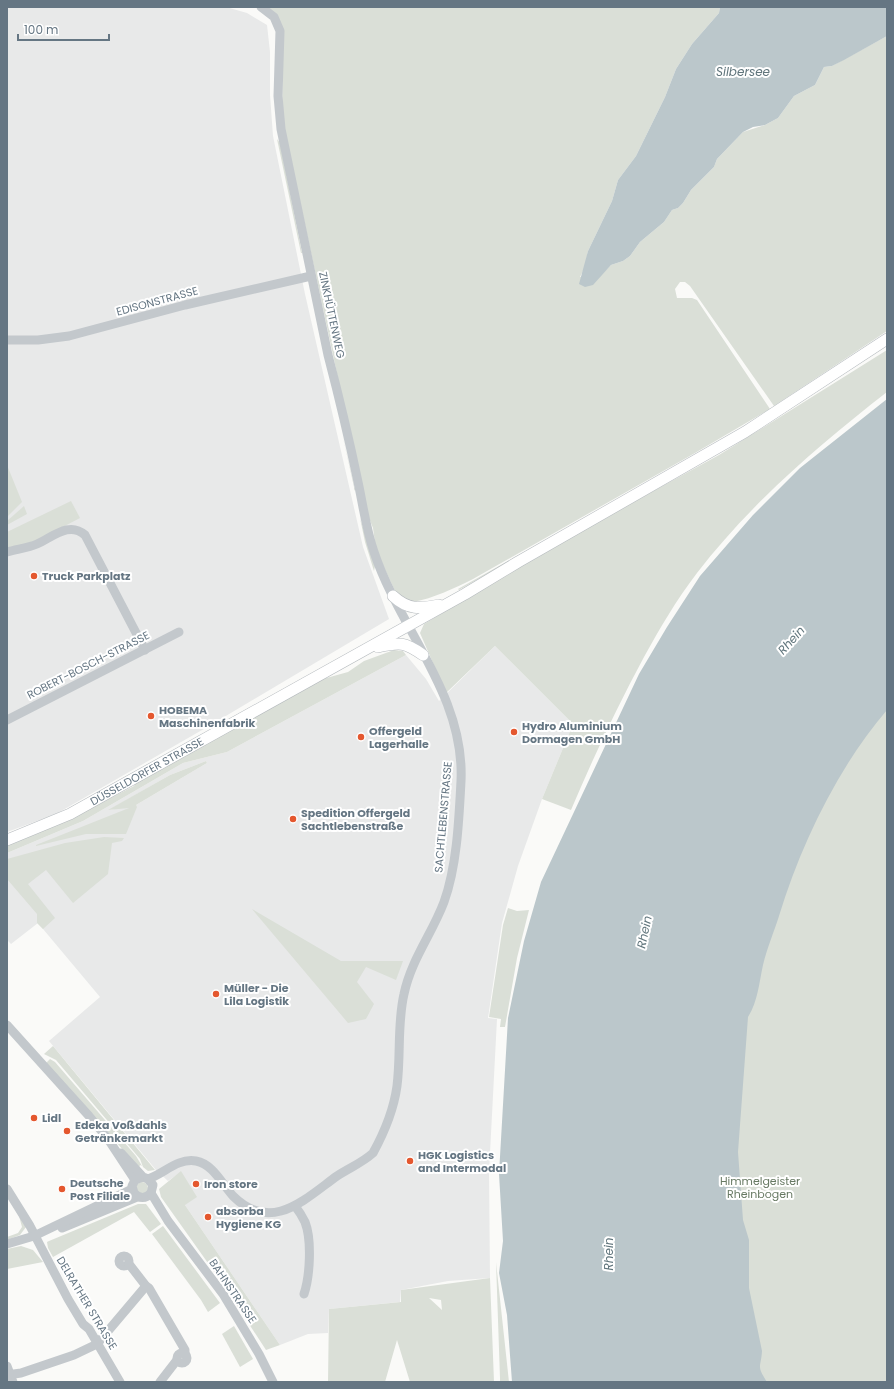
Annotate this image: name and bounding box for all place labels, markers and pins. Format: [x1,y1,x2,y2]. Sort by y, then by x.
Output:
place label: Truck Parkplatz [42,568,131,584]
marker: Truck Parkplatz [29,571,39,581]
place label: HOBEMA Maschinenfabrik [159,702,255,731]
marker: HOBEMA Maschinenfabrik [146,711,156,721]
place label: Hydro Aluminium Dormagen GmbH [522,718,622,747]
place label: Offergeld Lagerhalle [369,723,429,752]
marker: Hydro Aluminium Dormagen GmbH [509,727,519,737]
marker: Offergeld Lagerhalle [356,732,366,742]
place label: Spedition Offergeld Sachtlebenstraße [301,805,410,834]
marker: Spedition Offergeld Sachtlebenstraße [288,814,298,824]
place label: Müller - Die Lila Logistik [224,980,289,1009]
marker: Müller - Die Lila Logistik [211,989,221,999]
place label: Lidl [42,1110,61,1126]
marker: Lidl [29,1113,39,1123]
place label: Edeka Voßdahls Getränkemarkt [75,1117,167,1146]
marker: Edeka Voßdahls Getränkemarkt [62,1126,72,1136]
place label: HGK Logistics and Intermodal [418,1147,506,1176]
marker: HGK Logistics and Intermodal [405,1156,415,1166]
place label: Deutsche Post Filiale [70,1175,130,1204]
place label: Iron store [204,1176,258,1192]
marker: Iron store [191,1179,201,1189]
marker: Deutsche Post Filiale [57,1184,67,1194]
place label: absorba Hygiene KG [216,1203,282,1232]
marker: absorba Hygiene KG [203,1212,213,1222]

